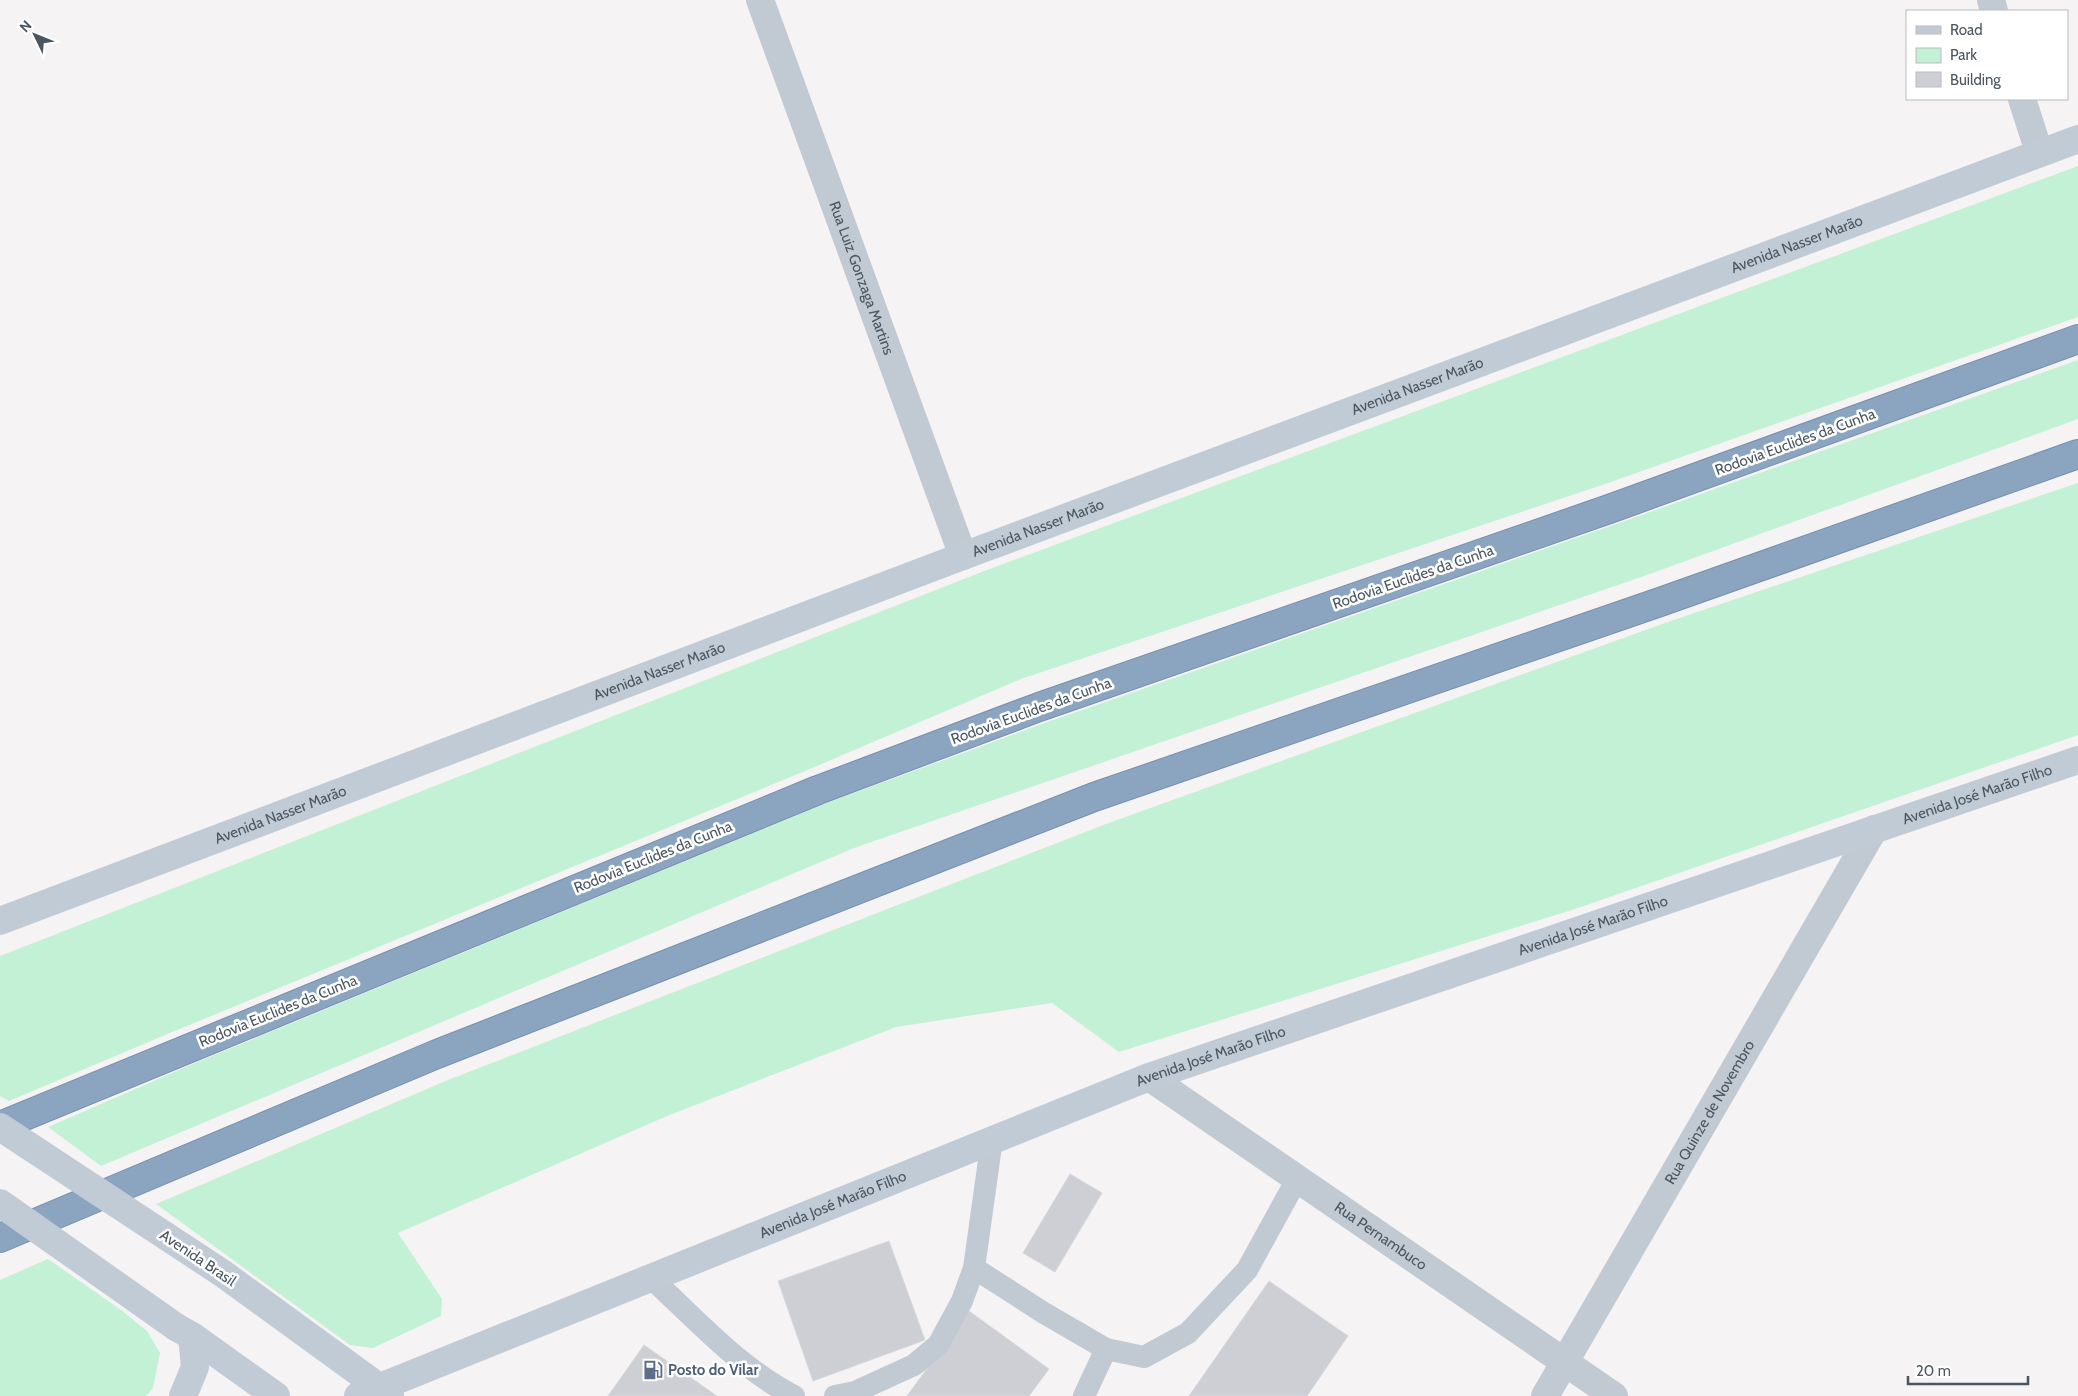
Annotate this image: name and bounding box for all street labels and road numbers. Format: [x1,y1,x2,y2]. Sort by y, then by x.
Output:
street label: Rua Luiz Gonzaga Martins [825,199,898,357]
street label: Avenida Nasser Marão [1728,211,1865,277]
street label: Avenida Nasser Marão [1349,353,1486,419]
street label: Rodovia Euclides da Cunha [1712,404,1878,479]
street label: Avenida Nasser Marão [970,495,1107,561]
street label: Rodovia Euclides da Cunha [1330,541,1497,613]
street label: Avenida Nasser Marão [591,638,728,704]
street label: Rodovia Euclides da Cunha [948,673,1114,748]
street label: Avenida José Marão Filho [1900,761,2054,828]
street label: Avenida Nasser Marão [212,782,349,848]
street label: Rodovia Euclides da Cunha [571,817,736,897]
street label: Avenida José Marão Filho [1516,892,1670,959]
street label: Rodovia Euclides da Cunha [196,971,361,1051]
street label: Avenida José Marão Filho [1133,1022,1288,1090]
street label: Rua Quinze de Novembro [1661,1037,1758,1187]
street label: Avenida José Marão Filho [757,1167,909,1242]
street label: Rua Pernambuco [1331,1198,1430,1274]
street label: Avenida Brasil [157,1226,240,1290]

